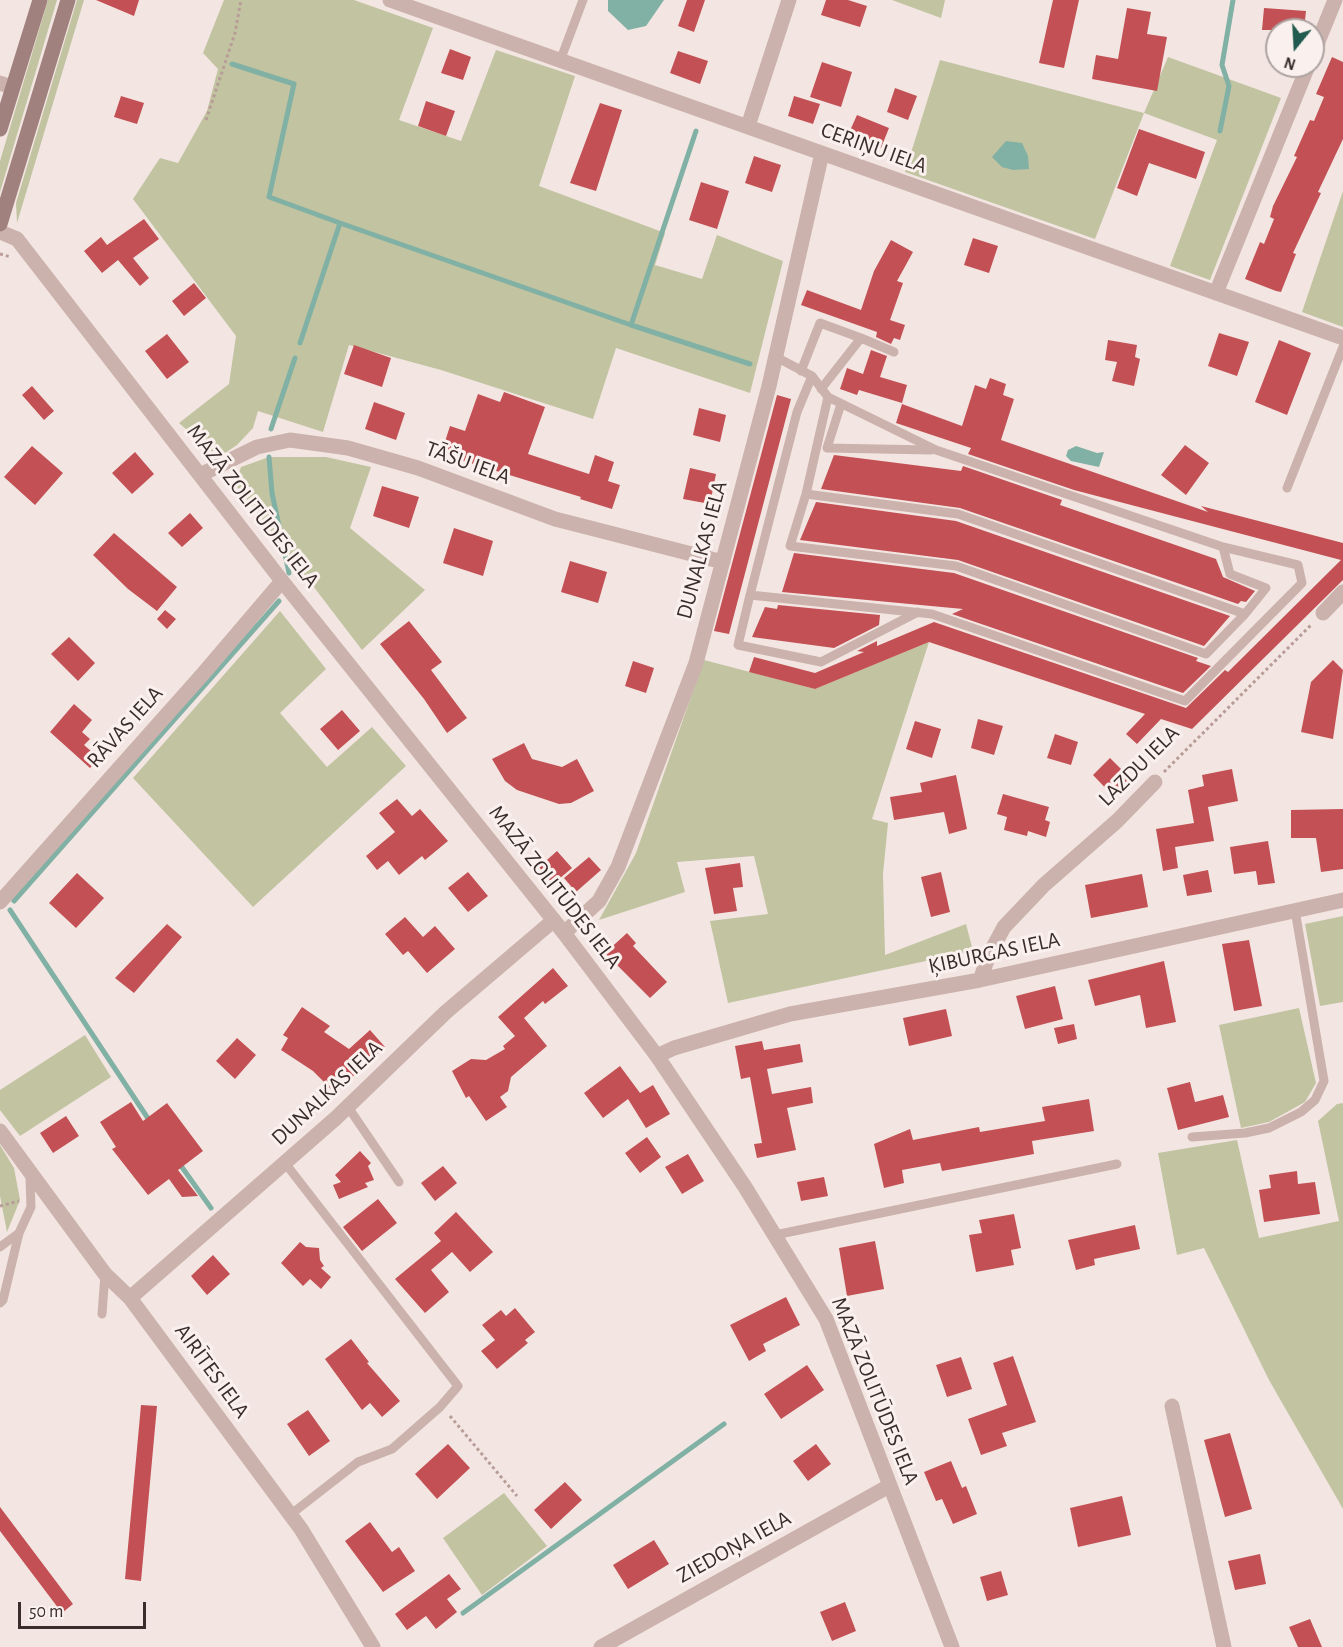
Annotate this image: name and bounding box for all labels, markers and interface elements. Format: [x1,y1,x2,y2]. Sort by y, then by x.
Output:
north arrow [1265,18,1325,78]
text: N [1282,54,1298,73]
street label: CERIŅU IELA [817,117,931,179]
street label: MAZĀ ZOLITŪDES IELA [181,419,325,593]
street label: TĀŠU IELA [422,435,514,491]
street label: DUNALKAS IELA [671,478,733,622]
street label: RĀVAS IELA [81,680,169,774]
street label: LAZDU IELA [1093,720,1185,812]
street label: MAZĀ ZOLITŪDES IELA [483,800,627,974]
street label: ĶIBURGAS IELA [926,926,1062,980]
street label: DUNALKAS IELA [266,1035,388,1151]
street label: MAZĀ ZOLITŪDES IELA [825,1293,925,1489]
street label: AIRĪTES IELA [169,1319,255,1423]
street label: ZIEDOŅA IELA [672,1505,796,1589]
scale bar [21,1590,148,1628]
text: 50 m [29,1603,63,1621]

